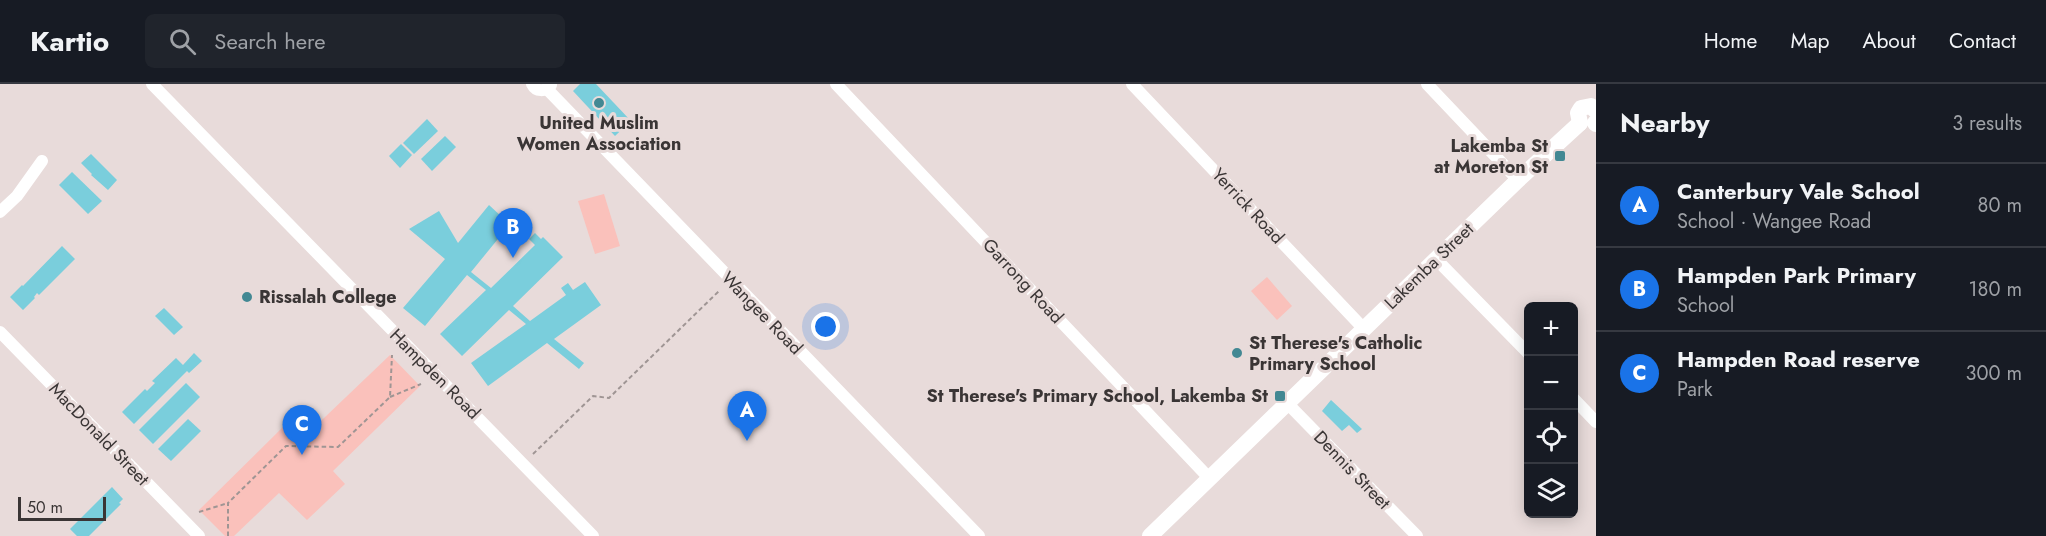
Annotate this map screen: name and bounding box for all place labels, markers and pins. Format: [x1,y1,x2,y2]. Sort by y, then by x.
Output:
marker: United Muslim Women Association [592,96,606,110]
place label: United Muslim Women Association [517,110,681,157]
place label: Lakemba St at Moreton St [1434,133,1548,180]
marker: Lakemba St at Moreton St [1553,149,1567,163]
pin: B [494,208,532,258]
place label: Rissalah College [259,284,397,310]
marker: Rissalah College [240,290,254,304]
place label: St Therese's Catholic Primary School [1249,330,1422,377]
marker: St Therese's Catholic Primary School [1230,346,1244,360]
place label: St Therese's Primary School, Lakemba St [927,383,1268,409]
marker: St Therese's Primary School, Lakemba St [1273,389,1287,403]
pin: A [728,392,766,441]
pin: C [282,406,322,455]

